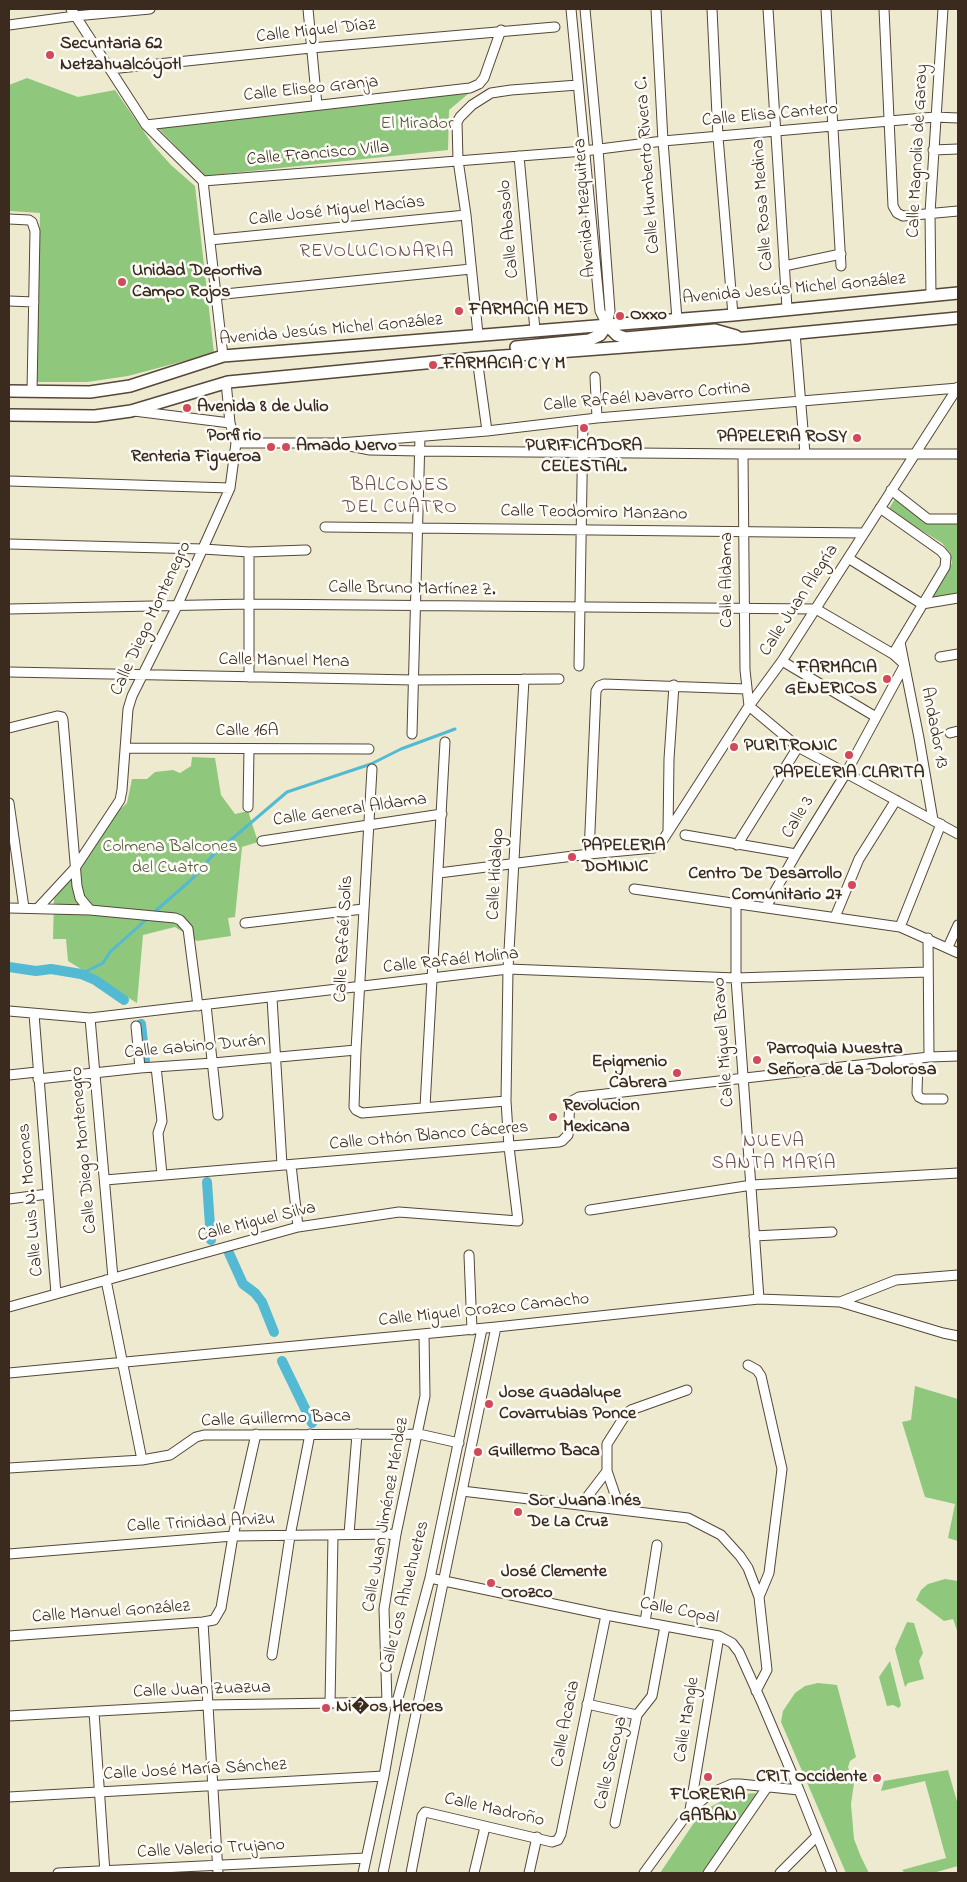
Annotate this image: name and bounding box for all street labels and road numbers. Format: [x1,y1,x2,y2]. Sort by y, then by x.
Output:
street label: Calle Miguel Díaz [255,15,377,49]
street label: Calle Magnolia de Garay [904,63,934,239]
street label: Calle Eliseo Granja [243,72,379,108]
street label: Calle Humberto Rivera C. [632,75,666,255]
street label: Calle Elisa Cantero [701,99,839,133]
street label: Avenida Mezquitera [570,137,602,279]
street label: Calle Francisco Villa [246,138,390,172]
street label: Calle Rosa Medina [749,138,779,272]
street label: Calle Abasolo [495,179,525,279]
street label: Calle José Miguel Macías [248,192,426,232]
street label: Avenida Jesús Michel González [681,269,907,311]
street label: Avenida Jesús Michel González [218,310,444,352]
street label: Calle Rafaél Navarro Cortina [543,378,751,418]
street label: Calle Teodomiro Manzano [500,502,688,526]
street label: Calle Aldama [717,532,739,628]
street label: Calle Diego Montenegro [107,538,197,700]
street label: Calle Juan Alegría [756,541,844,661]
street label: Calle Bruno Martínez Z. [328,578,496,602]
street label: Calle Manuel Mena [218,650,350,674]
street label: Andador 13 [915,685,951,771]
street label: Calle 16A [216,721,278,743]
street label: Calle General Aldama [272,790,428,832]
street label: Calle 3 [778,793,820,843]
street label: Calle Hidalgo [484,827,510,921]
street label: Calle Rafaél Solís [331,875,359,1003]
street label: Calle Rafaél Molina [382,944,520,980]
street label: Calle Miguel Bravo [710,976,740,1108]
street label: Calle Gabino Durán [123,1031,267,1065]
street label: Calle Diego Montenegro [67,1065,103,1235]
street label: Calle Othón Blanco Cáceres [329,1118,529,1156]
street label: Calle Luis N. Morones [15,1123,49,1277]
street label: Calle Miguel Silva [196,1198,318,1248]
street label: Calle Miguel Orozco Camacho [378,1289,590,1333]
street label: Calle Guillermo Baca [201,1407,351,1433]
street label: Calle Juan Jiménez Méndez [359,1416,415,1614]
street label: Calle Trinidad Arvizu [126,1509,276,1539]
street label: Calle Los Ahuehuetes [377,1519,435,1675]
street label: Calle Copal [638,1594,720,1630]
street label: Calle Manuel González [31,1597,191,1629]
street label: Calle Mangle [671,1676,705,1764]
street label: Calle Juan Zuazua [133,1678,271,1704]
street label: Calle Acacia [548,1679,586,1769]
street label: Calle Secoya [591,1714,633,1812]
street label: Calle José María Sánchez [103,1755,287,1787]
street label: Calle Madroño [442,1789,546,1833]
street label: Calle Valerio Trujano [137,1835,285,1865]

